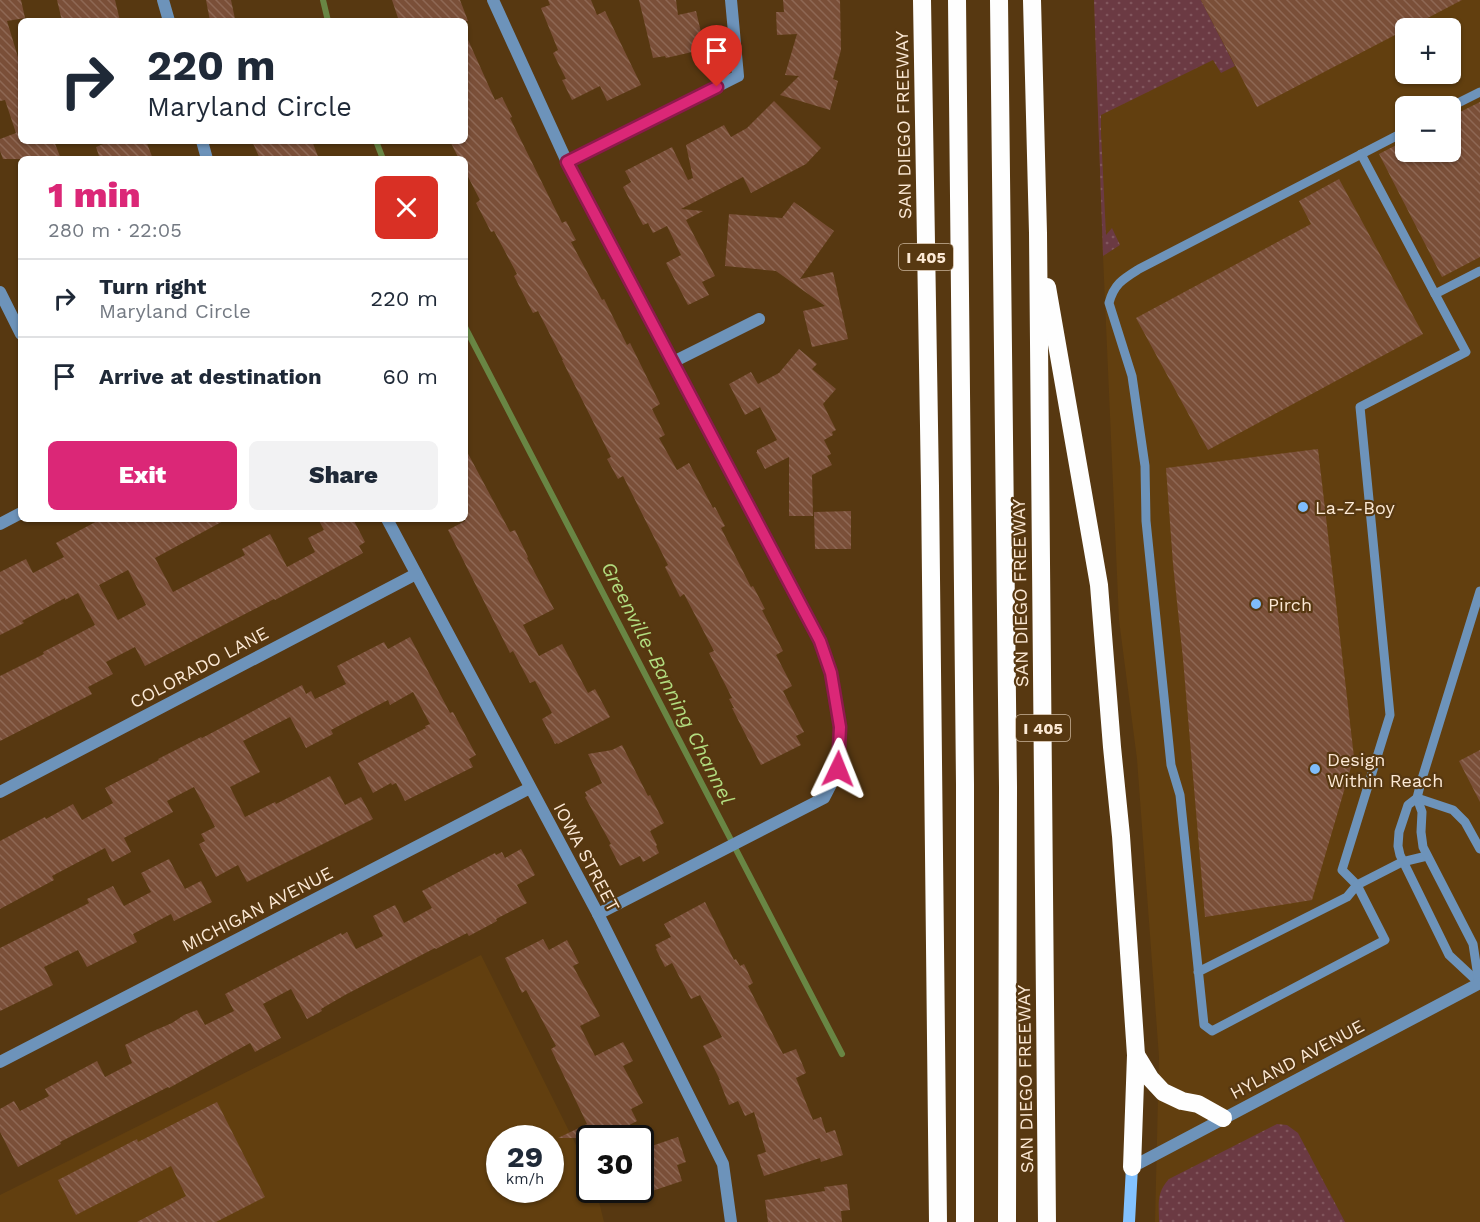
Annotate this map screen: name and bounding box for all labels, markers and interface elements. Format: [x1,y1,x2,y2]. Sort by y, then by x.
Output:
map controls [1395,18,1461,162]
button: + [1395,18,1461,84]
pin [691,25,742,87]
street label: SAN DIEGO FREEWAY [891,30,915,219]
icon: arrive [700,34,733,67]
text: 220 m [147,41,276,90]
icon: right [48,42,126,120]
text: Maryland Circle [147,91,352,123]
button: − [1395,96,1461,162]
text: 1 min [48,174,141,216]
button: close [375,176,438,239]
text: 280 m · 22:05 [48,218,182,242]
road number: I 405 [899,244,953,270]
text: Turn right [99,274,206,299]
icon: right [48,282,81,315]
text: 220 m [370,286,438,311]
text: Maryland Circle [99,299,251,323]
icon: arrive [48,360,81,393]
text: Arrive at destination [99,364,322,389]
text: 60 m [382,364,438,389]
button: Exit [48,441,237,510]
button: Share [249,441,438,510]
place label: La-Z-Boy [1315,497,1396,518]
street label: SAN DIEGO FREEWAY [1008,498,1032,687]
marker: La-Z-Boy [1296,500,1310,514]
water label: Greenville-Banning Channel [596,558,740,808]
place label: Pirch [1268,594,1312,615]
marker: Pirch [1249,597,1263,611]
street label: COLORADO LANE [126,622,272,712]
road number: I 405 [1016,715,1070,741]
position arrow [806,737,870,801]
place label: Design Within Reach [1327,749,1443,791]
marker: Design Within Reach [1308,762,1322,776]
street label: IOWA STREET [550,799,625,915]
street label: MICHIGAN AVENUE [178,862,336,956]
street label: SAN DIEGO FREEWAY [1013,984,1037,1173]
street label: HYLAND AVENUE [1226,1015,1368,1103]
speed limit sign: 30 [576,1125,654,1203]
text: 29 [507,1139,543,1174]
text: km/h [506,1170,544,1188]

